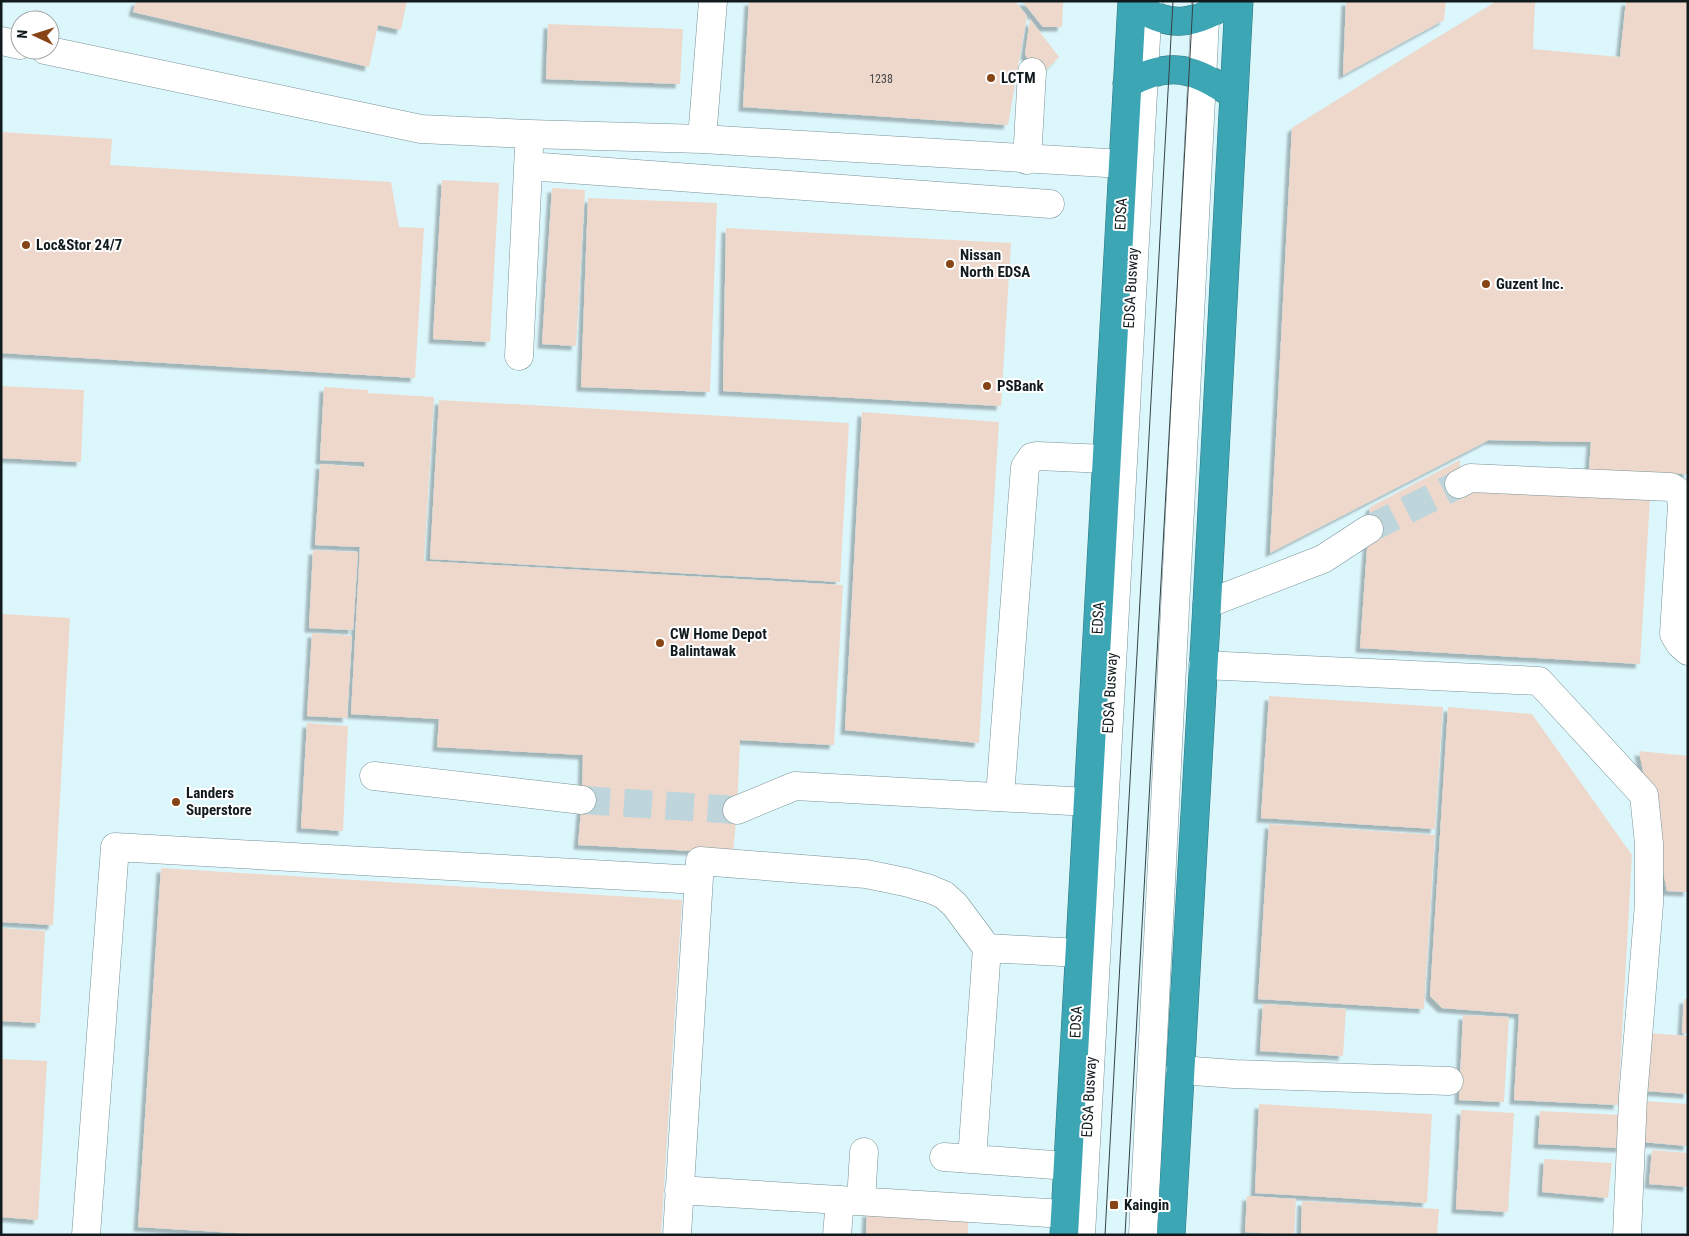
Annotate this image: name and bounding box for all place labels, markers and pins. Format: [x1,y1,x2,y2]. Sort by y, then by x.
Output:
place label: LCTM [1001,69,1036,87]
marker: LCTM [985,72,997,84]
place label: Loc&Stor 24/7 [36,236,122,254]
marker: Loc&Stor 24/7 [20,239,32,251]
place label: Nissan North EDSA [960,246,1030,281]
marker: Nissan North EDSA [944,258,956,270]
place label: Guzent Inc. [1496,275,1564,293]
marker: Guzent Inc. [1480,278,1492,290]
place label: PSBank [997,377,1044,395]
marker: PSBank [981,380,993,392]
place label: CW Home Depot Balintawak [670,625,767,660]
marker: CW Home Depot Balintawak [654,637,666,649]
place label: Landers Superstore [186,784,252,819]
marker: Landers Superstore [170,796,182,808]
place label: Kaingin [1124,1196,1169,1214]
marker: Kaingin [1108,1199,1120,1211]

